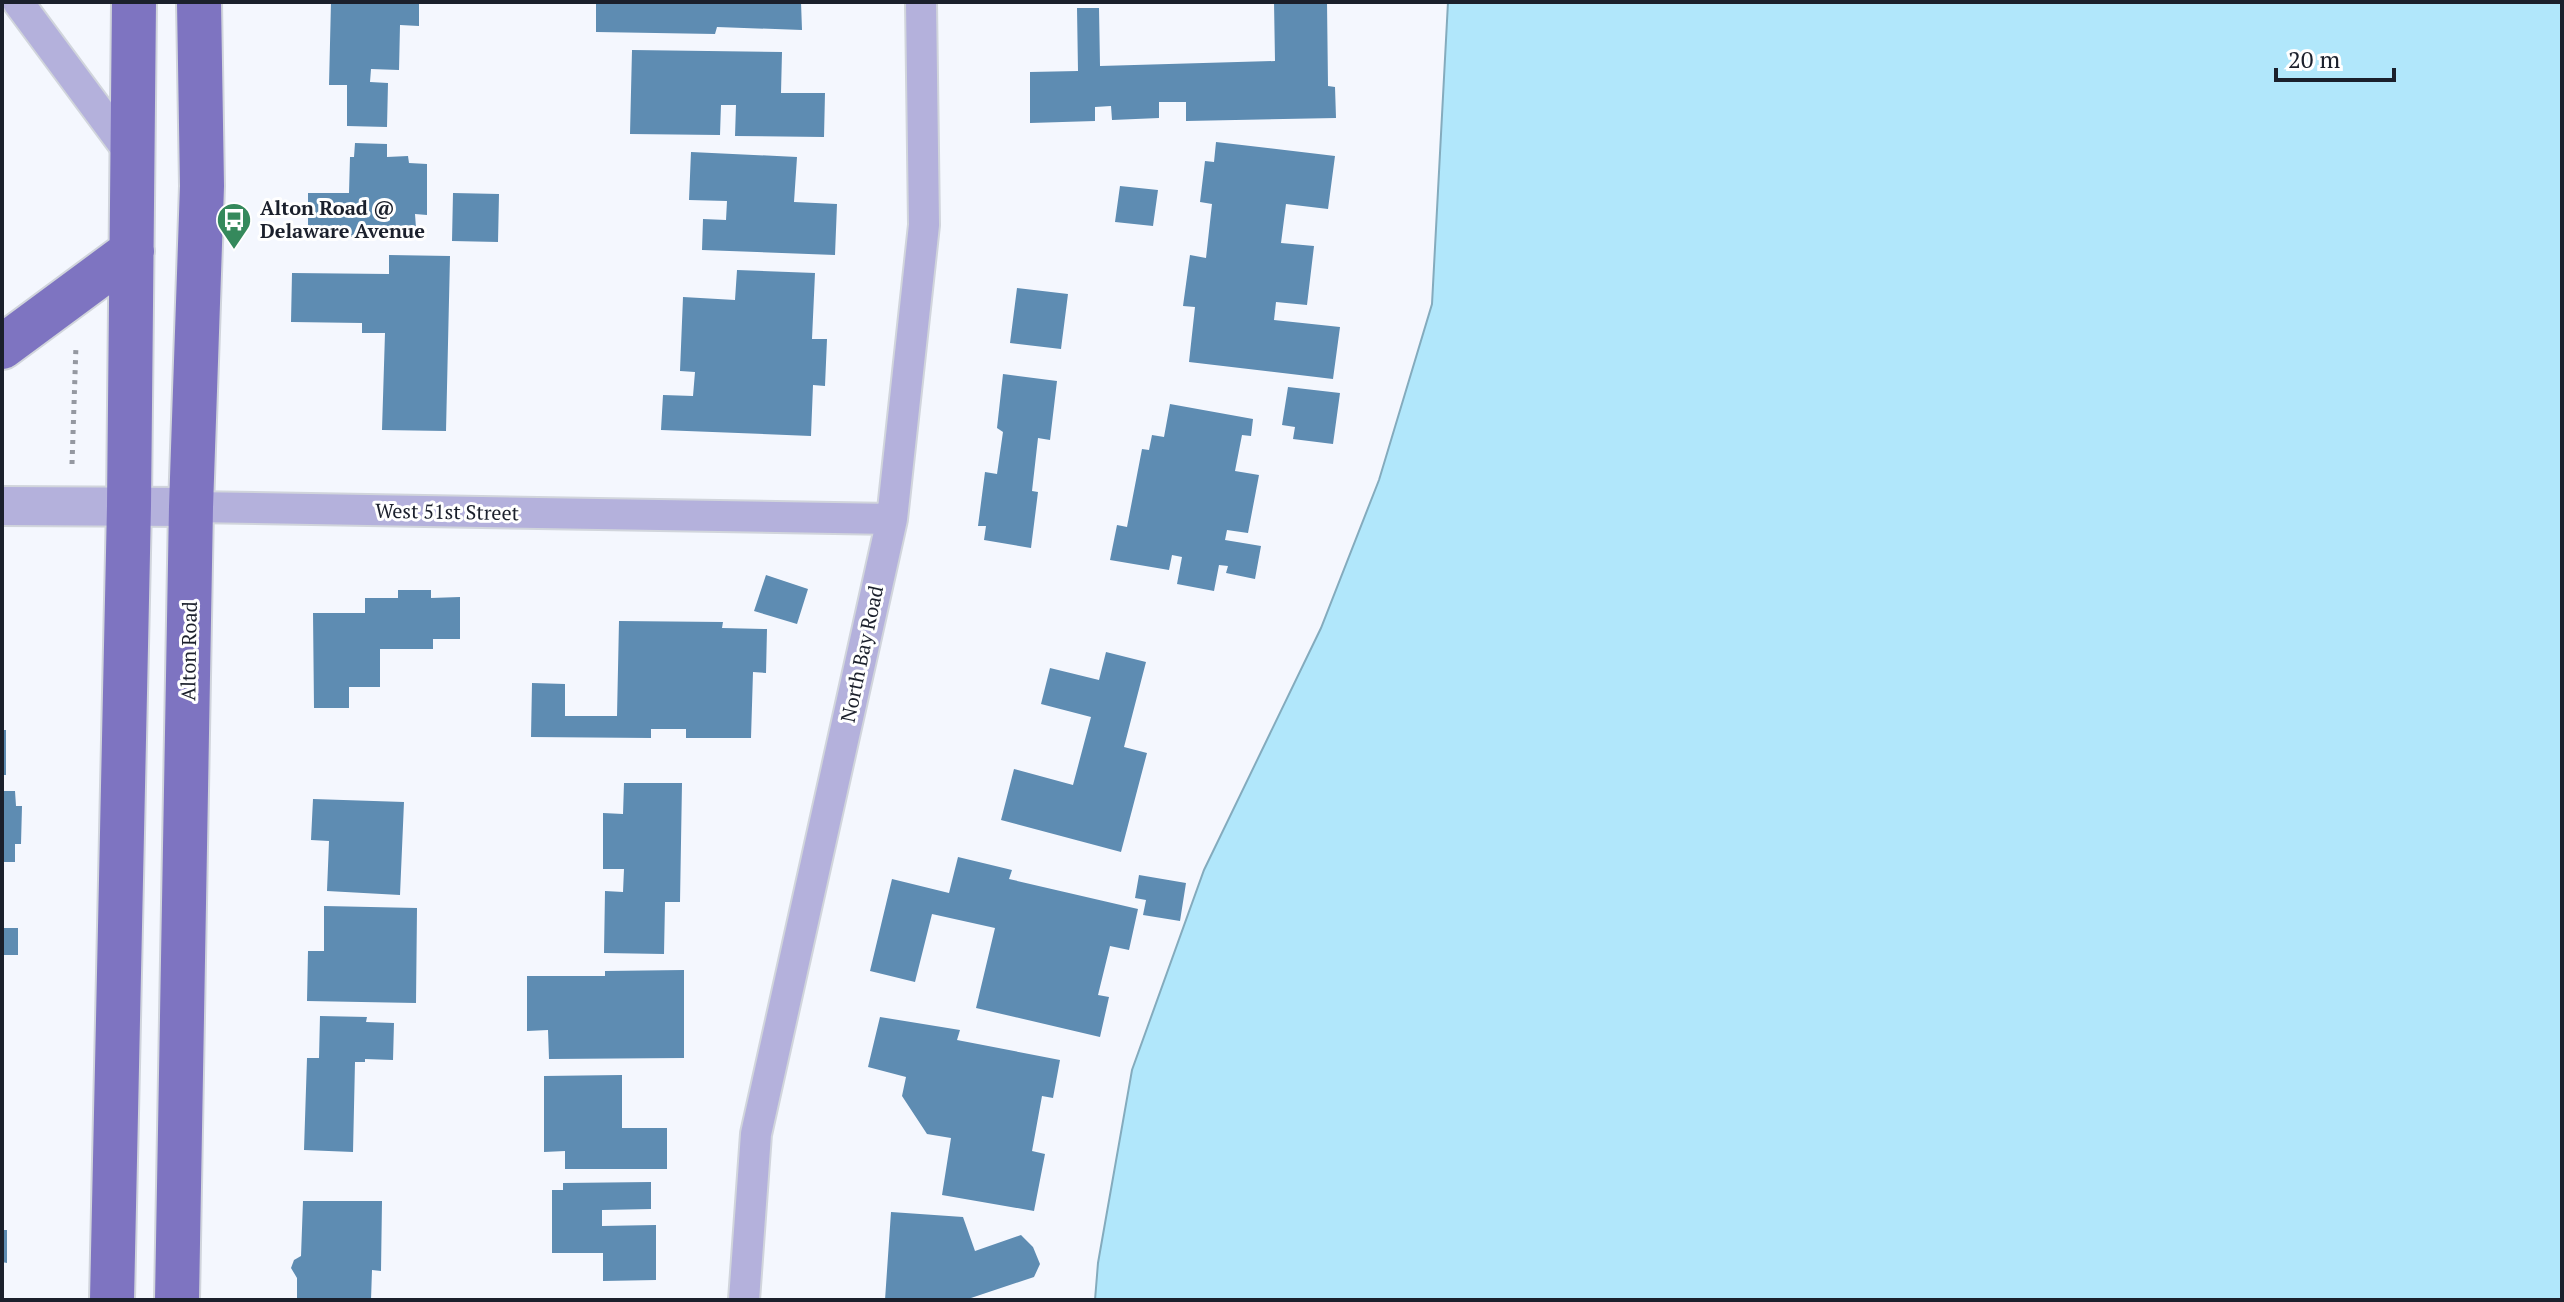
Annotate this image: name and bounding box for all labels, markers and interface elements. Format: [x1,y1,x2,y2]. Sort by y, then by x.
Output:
scale bar [2276,32,2394,82]
text: 20 m [2288,43,2340,75]
place label: Alton Road @ Delaware Avenue [260,194,425,244]
bus stop icon: Alton Road @ Delaware Avenue [215,201,253,251]
street label: West 51st Street [375,497,520,526]
street label: North Bay Road [834,583,889,725]
street label: Alton Road [174,601,203,701]

